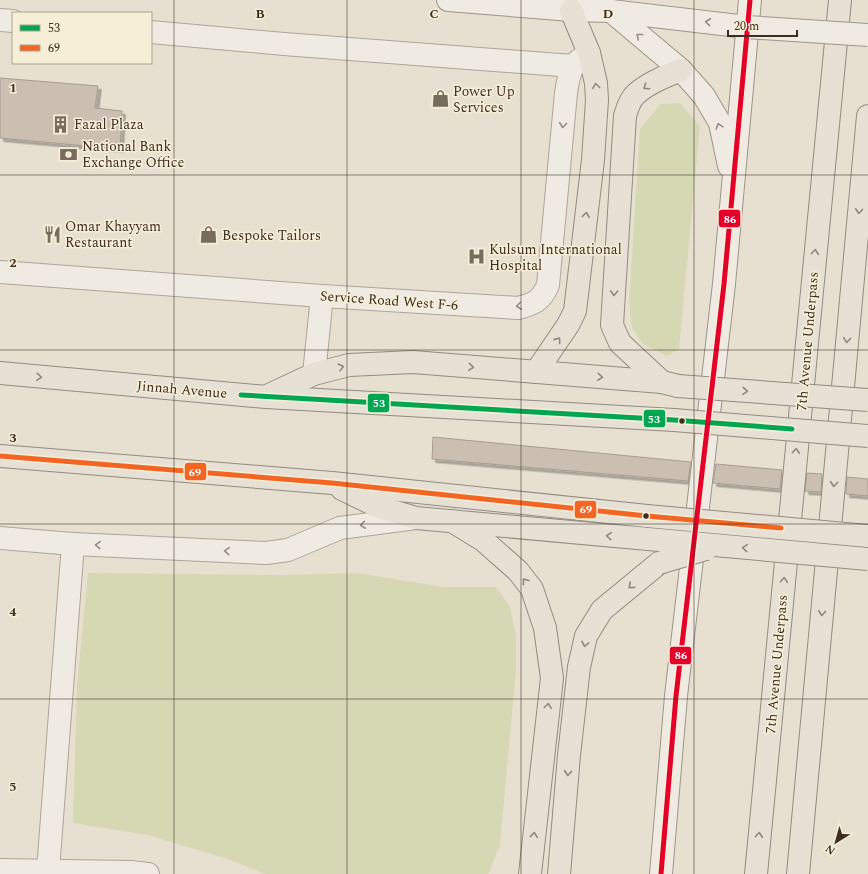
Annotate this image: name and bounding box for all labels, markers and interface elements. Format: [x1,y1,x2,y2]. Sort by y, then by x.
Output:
text: B [255,4,265,24]
text: C [429,4,439,24]
text: D [603,4,613,24]
legend [12,12,152,64]
scale bar [728,12,797,38]
text: 20 m [734,17,759,36]
one-way arrow [705,18,712,27]
text: 53 [48,19,60,38]
one-way arrow [637,34,644,41]
text: 69 [48,39,60,58]
text: 1 [9,78,17,98]
place label: Power Up Services [453,81,515,118]
one-way arrow [643,82,650,90]
one-way arrow [592,83,601,89]
shop icon: Power Up Services [430,89,450,109]
building icon: Fazal Plaza [51,114,71,134]
place label: Fazal Plaza [74,114,144,135]
one-way arrow [559,122,568,128]
one-way arrow [716,122,724,129]
place label: National Bank Exchange Office [82,136,185,173]
bank icon: National Bank Exchange Office [59,144,79,164]
one-way arrow [855,208,864,214]
line badge: 86 [718,209,741,228]
text: 86 [724,211,736,228]
one-way arrow [582,212,591,218]
place label: Omar Khayyam Restaurant [65,216,161,253]
restaurant icon: Omar Khayyam Restaurant [42,224,62,244]
shop icon: Bespoke Tailors [199,225,219,245]
place label: Bespoke Tailors [222,225,321,246]
place label: Kulsum International Hospital [489,239,622,276]
hospital icon: Kulsum International Hospital [466,247,486,267]
one-way arrow [811,249,820,255]
text: 2 [9,253,17,273]
street label: 7th Avenue Underpass [791,271,824,411]
street label: Service Road West F-6 [319,285,459,316]
one-way arrow [610,290,619,296]
one-way arrow [516,302,522,311]
one-way arrow [553,337,560,344]
one-way arrow [843,337,852,343]
one-way arrow [468,362,474,371]
one-way arrow [337,363,344,372]
one-way arrow [36,372,42,381]
one-way arrow [597,373,603,382]
street label: Jinnah Avenue [136,375,228,404]
one-way arrow [742,386,748,395]
line badge: 53 [367,393,390,413]
text: 53 [373,395,385,412]
line badge: 53 [643,409,666,428]
text: 53 [648,411,660,428]
unlabelled marker [677,416,687,426]
text: 3 [9,428,17,448]
one-way arrow [792,448,801,454]
line badge: 69 [184,462,207,481]
text: 69 [189,464,201,481]
one-way arrow [830,481,839,487]
line badge: 69 [574,500,597,519]
text: 69 [580,501,592,518]
unlabelled marker [641,511,651,521]
one-way arrow [360,520,366,529]
one-way arrow [606,531,612,540]
one-way arrow [95,541,101,550]
one-way arrow [742,544,749,553]
one-way arrow [224,547,230,556]
one-way arrow [779,577,788,583]
one-way arrow [523,578,530,585]
one-way arrow [628,582,635,589]
street label: 7th Avenue Underpass [760,594,793,734]
text: 4 [9,602,17,622]
one-way arrow [818,610,827,616]
one-way arrow [581,641,589,647]
line badge: 86 [669,646,692,665]
text: 86 [675,647,687,664]
one-way arrow [544,703,553,709]
one-way arrow [563,770,572,776]
text: 5 [9,777,17,797]
north arrow [816,822,856,862]
one-way arrow [530,832,539,838]
one-way arrow [755,832,764,838]
text: N [822,840,839,859]

